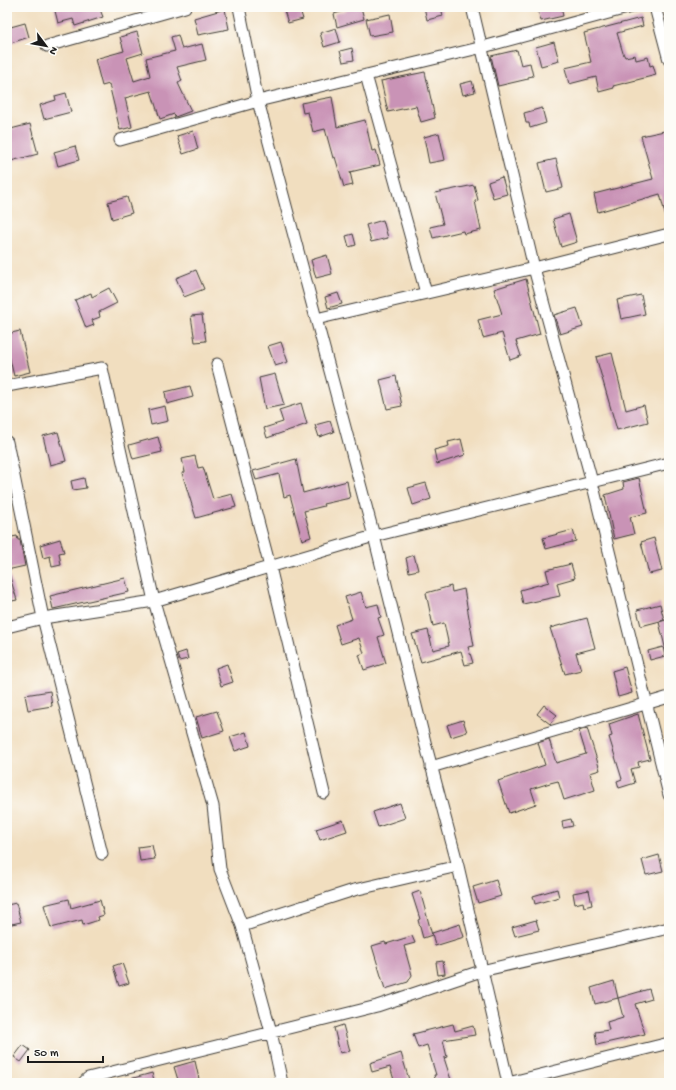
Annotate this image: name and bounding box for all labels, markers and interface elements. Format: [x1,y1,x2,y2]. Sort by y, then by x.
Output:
north arrow [26,26,66,66]
text: N [46,44,60,56]
scale bar [28,1038,103,1064]
text: 50 m [34,1047,59,1061]

